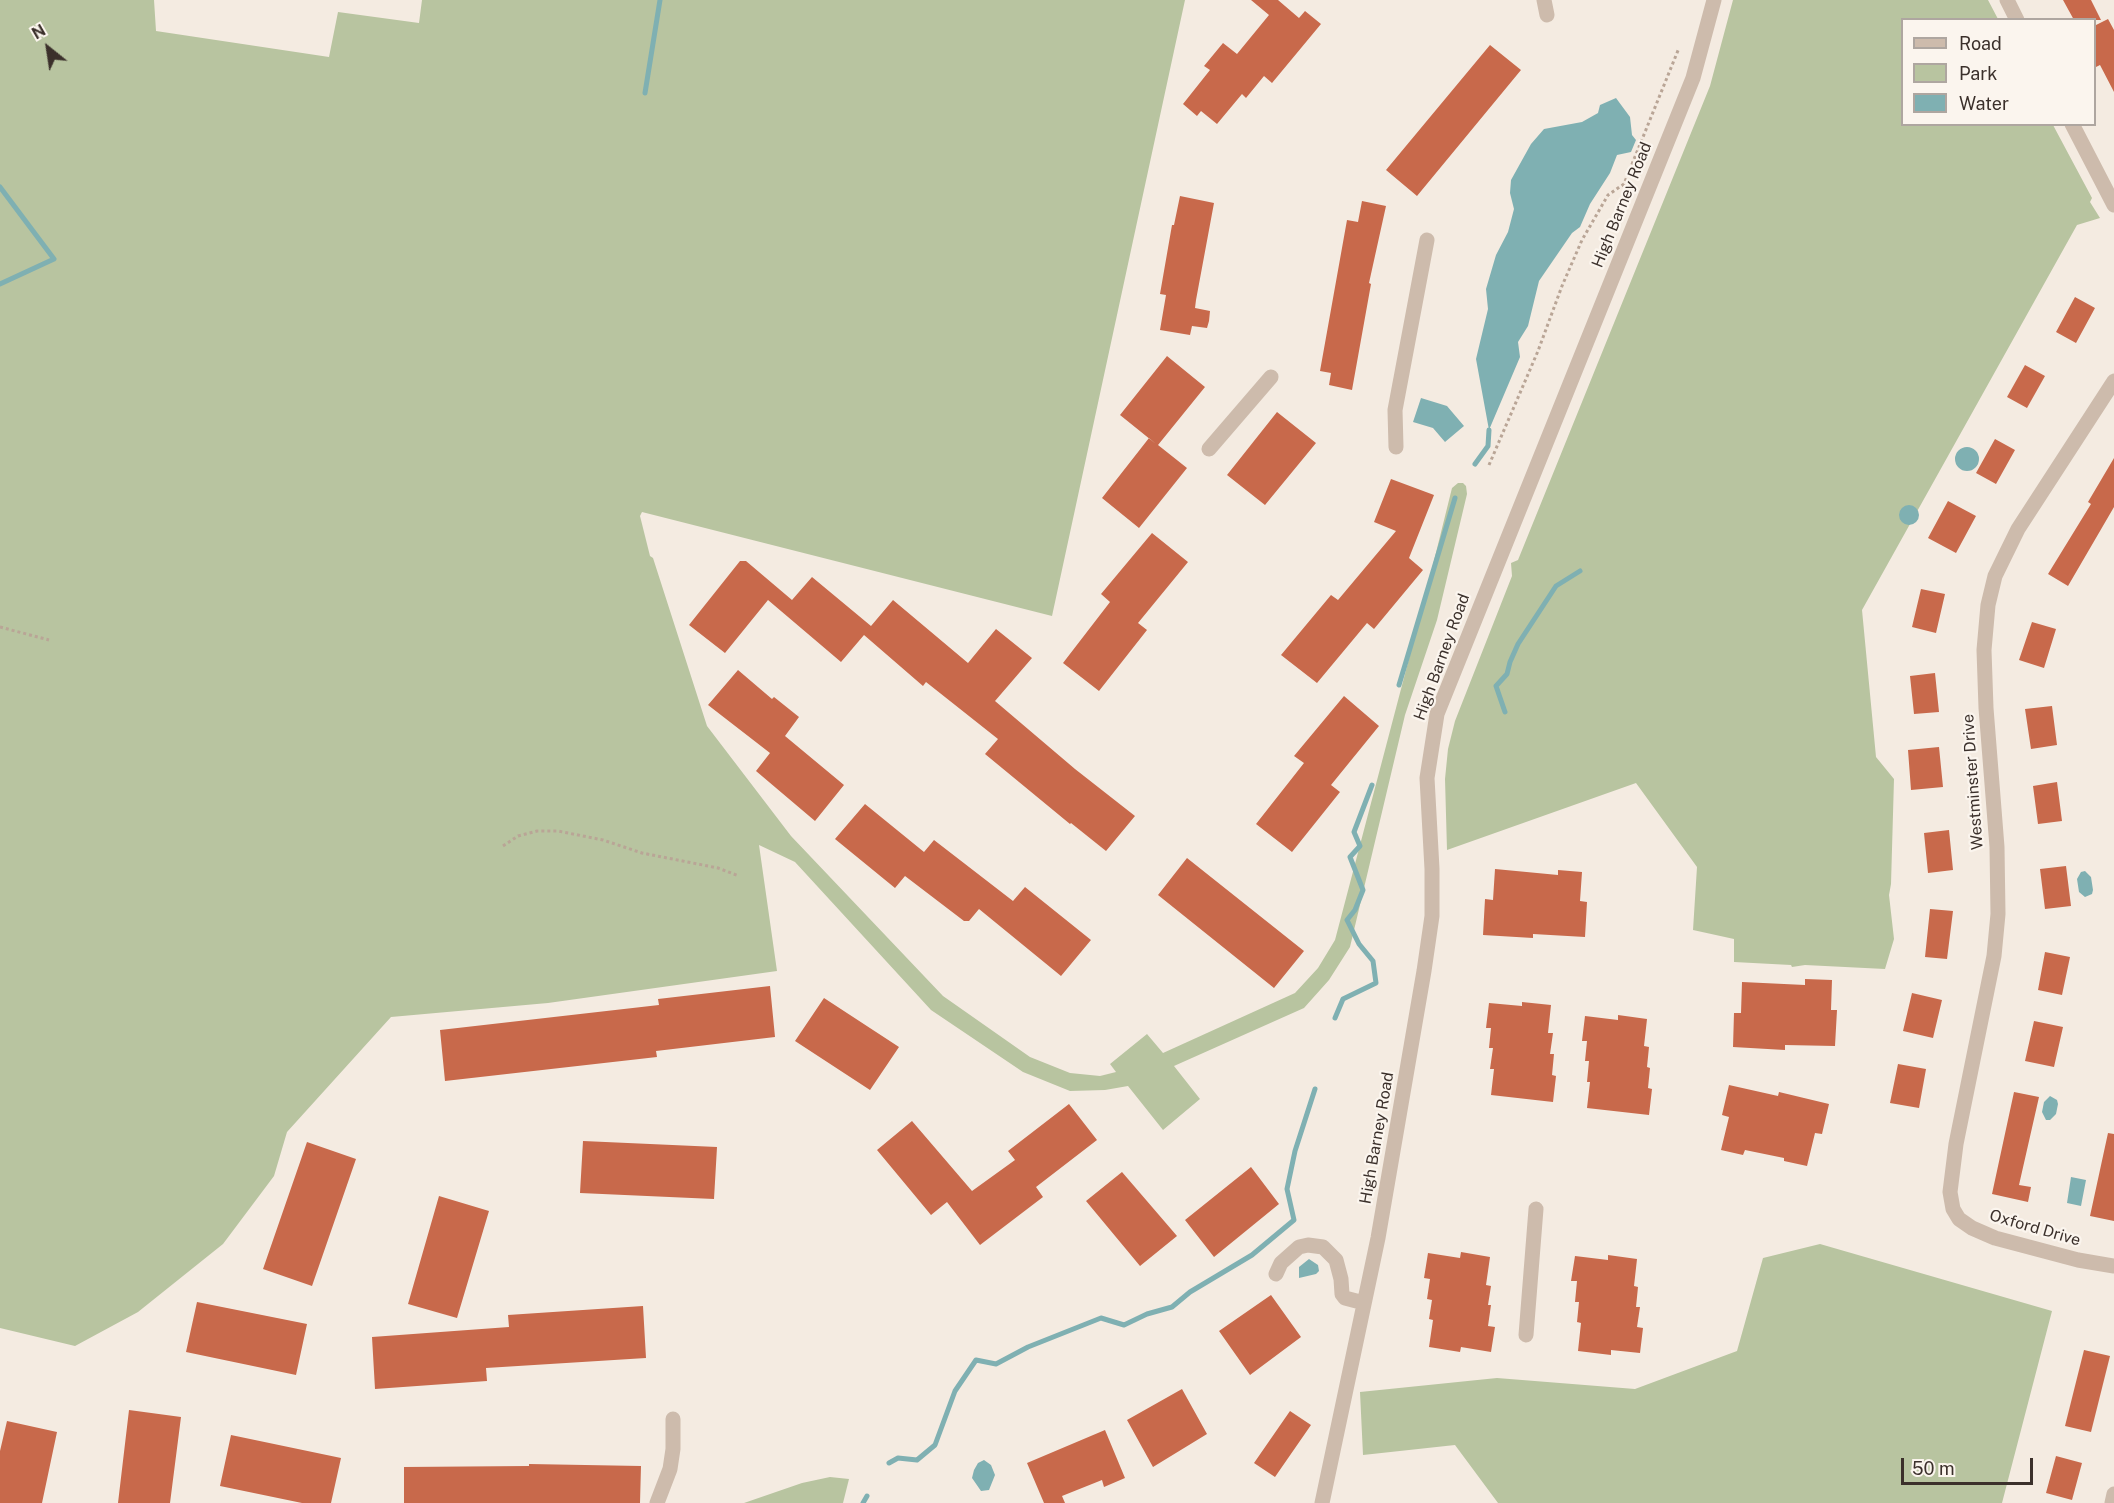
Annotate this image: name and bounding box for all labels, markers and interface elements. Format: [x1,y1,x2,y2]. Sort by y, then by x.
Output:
north arrow [18,18,78,78]
legend [1901,18,2096,126]
text: N [29,21,49,43]
text: Road [1959,33,2002,54]
text: Park [1959,63,1997,84]
text: Water [1959,93,2009,114]
street label: High Barney Road [1588,139,1656,271]
street label: High Barney Road [1410,591,1474,723]
street label: Westminster Drive [1959,713,1987,851]
street label: High Barney Road [1356,1071,1398,1205]
street label: Oxford Drive [1987,1206,2083,1250]
scale bar [1904,1446,2036,1484]
text: 50 m [1912,1458,1955,1479]

